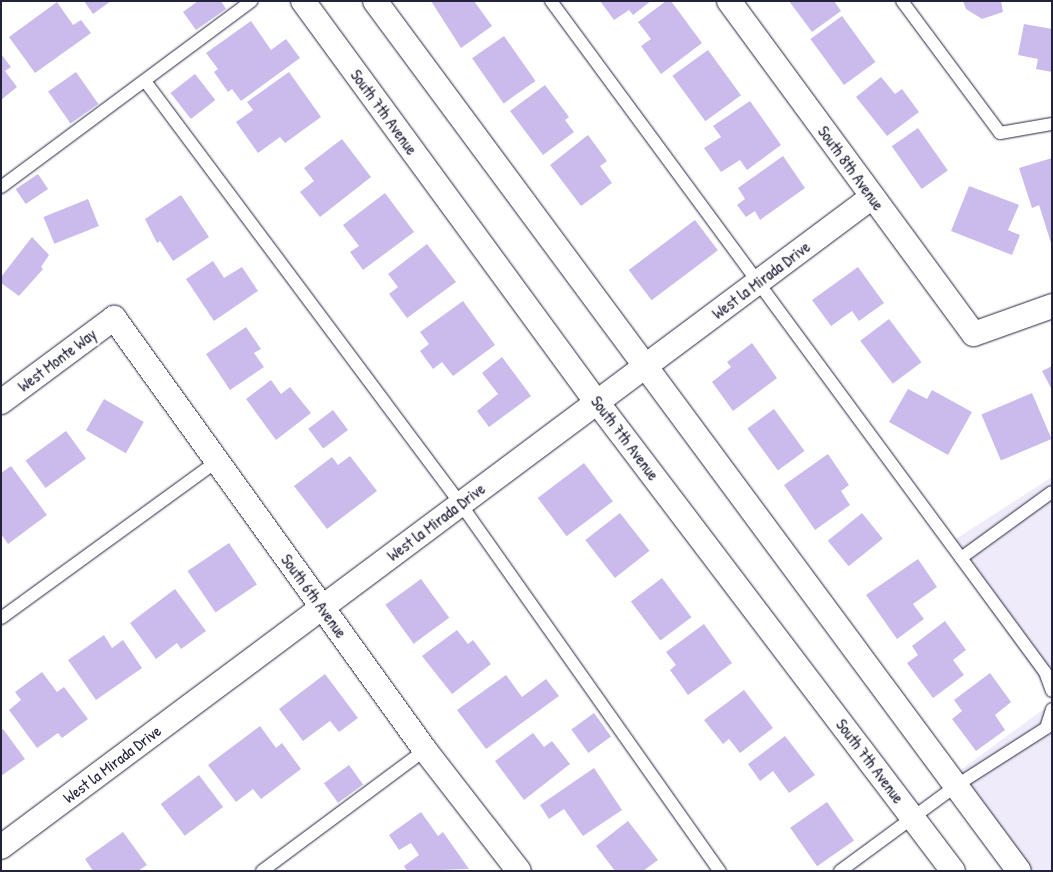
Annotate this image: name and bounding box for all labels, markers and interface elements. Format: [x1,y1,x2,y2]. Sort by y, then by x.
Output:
street label: South 7th Avenue [347,66,421,158]
street label: South 8th Avenue [814,122,888,214]
street label: West la Mirada Drive [708,237,814,323]
street label: West Monte Way [14,324,100,396]
street label: South 7th Avenue [587,392,663,484]
street label: West la Mirada Drive [383,479,489,565]
street label: South 6th Avenue [277,550,351,642]
street label: South 7th Avenue [832,715,908,807]
street label: West la Mirada Drive [59,721,165,807]

